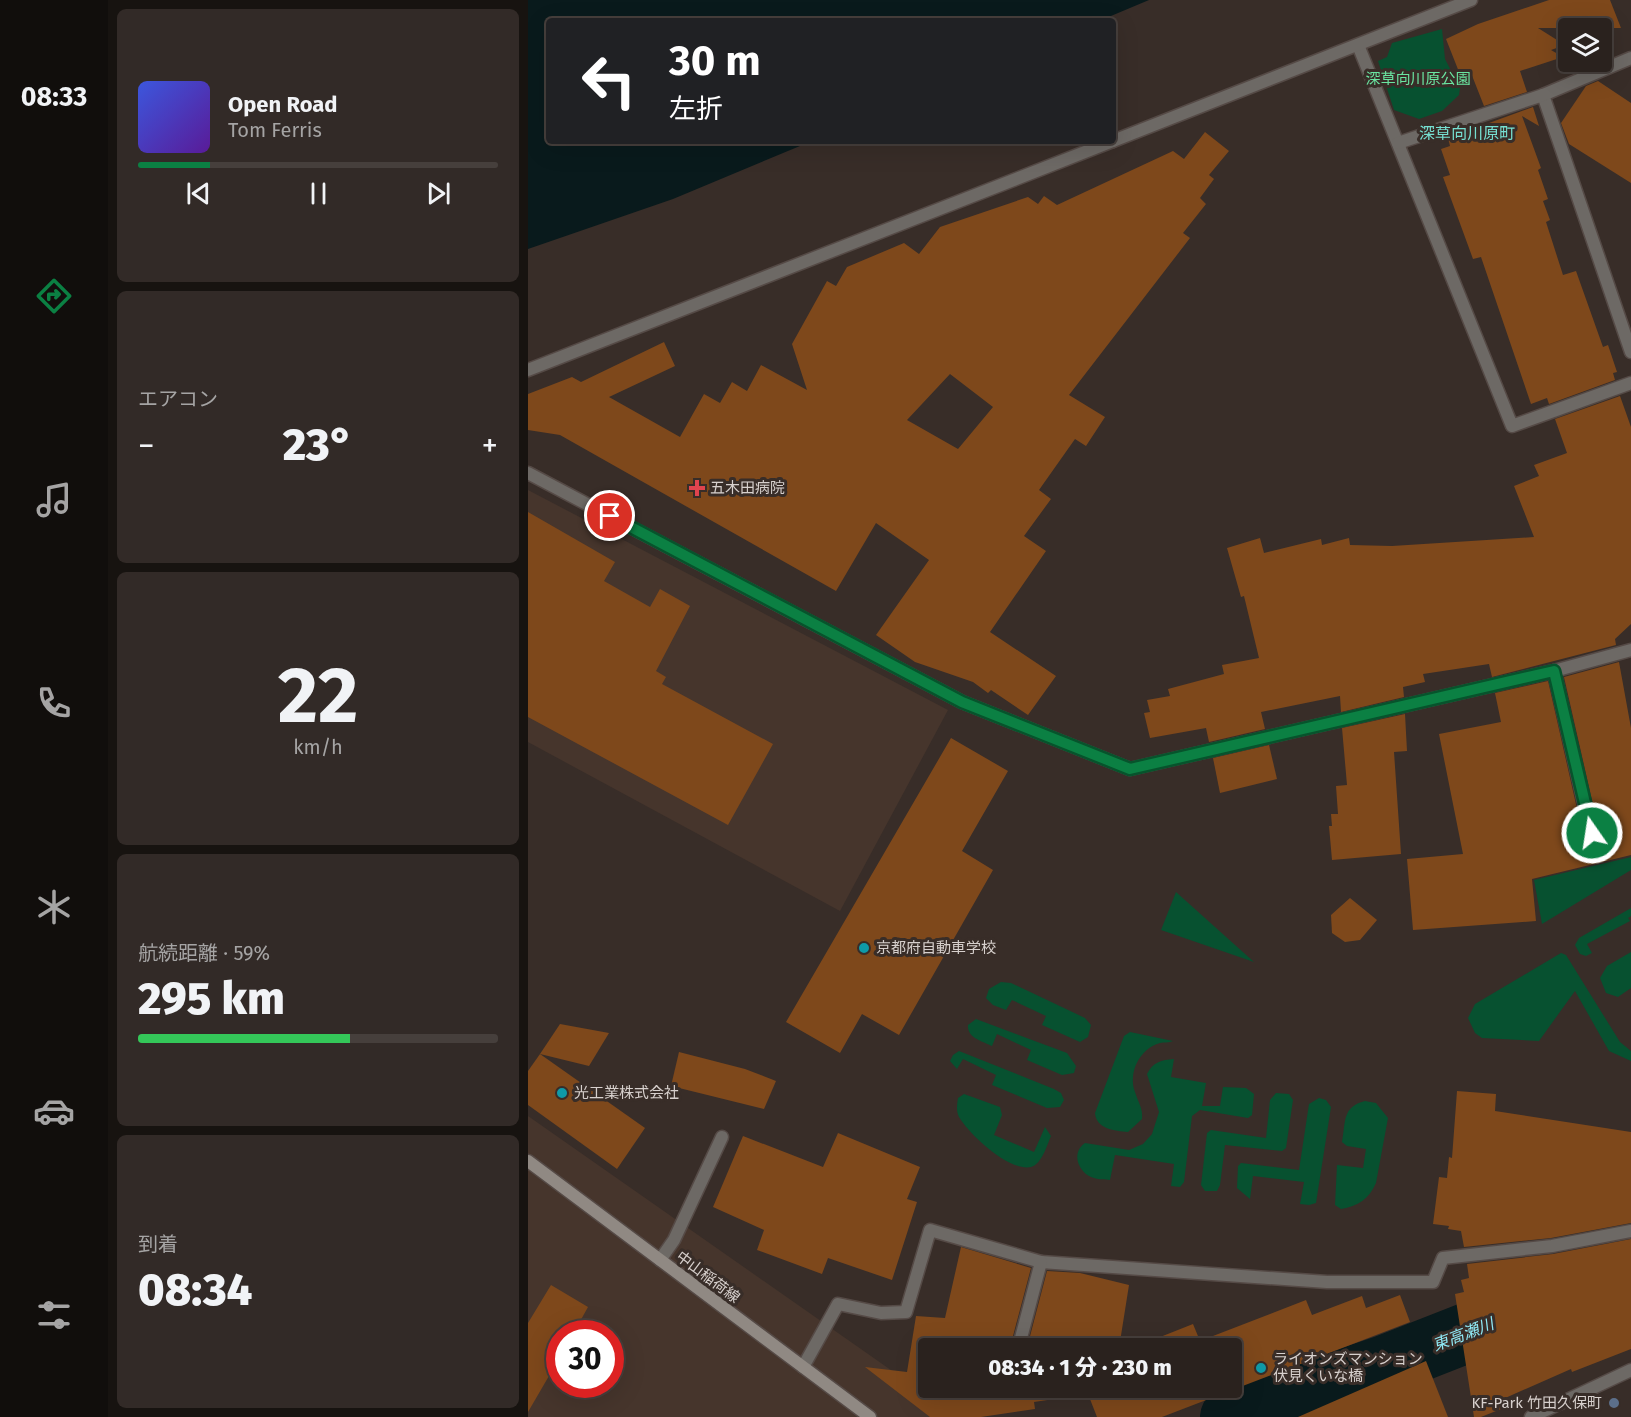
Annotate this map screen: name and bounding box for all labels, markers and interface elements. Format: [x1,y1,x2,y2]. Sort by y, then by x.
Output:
map controls [1558,18,1612,72]
button: layers [1558,18,1612,72]
text: 30 m [669,36,761,86]
icon: left [570,42,648,120]
park label: 深草向川原公園 [1365,70,1471,88]
text: 08:33 [21,81,87,113]
text: Open Road [228,91,338,118]
text: 左折 [669,93,723,125]
text: Tom Ferris [228,118,322,142]
district label: 深草向川原町 [1419,124,1515,143]
icon: previous [182,177,215,210]
icon: pause [302,177,335,210]
icon: next [422,177,455,210]
icon: directions [33,275,75,317]
text: エアコン [138,387,218,411]
text: 23° [283,418,353,472]
text: − [138,426,155,466]
text: + [482,426,498,466]
icon: music [33,479,75,521]
marker: 五木田病院 [688,479,706,497]
place label: 五木田病院 [710,479,785,497]
pin [584,490,635,541]
icon: arrive [593,499,626,532]
text: 22 [278,649,358,743]
icon: phone [33,682,75,724]
text: km/h [293,735,343,759]
position arrow [1560,801,1624,865]
icon: climate [33,886,75,928]
place label: 京都府自動車学校 [876,939,996,957]
text: 航続距離 · 59% [138,941,270,965]
marker: 京都府自動車学校 [857,941,871,955]
text: 295 km [138,972,285,1026]
place label: 光工業株式会社 [574,1084,679,1102]
marker: 光工業株式会社 [555,1086,569,1100]
icon: car [33,1090,75,1132]
text: 到着 [138,1232,178,1256]
street label: 中山稲荷線 [673,1247,743,1307]
text: 08:34 [138,1263,252,1317]
icon: filters [33,1294,75,1336]
water label: 東高瀬川 [1430,1313,1498,1355]
speed limit sign: 30 [546,1320,624,1398]
place label: ライオンズマンション 伏見くいな橋 [1273,1350,1423,1385]
text: 08:34 · 1 分 · 230 m [988,1354,1172,1381]
marker: ライオンズマンション 伏見くいな橋 [1254,1361,1268,1375]
place label: KF-Park 竹田久保町 [1471,1394,1602,1412]
marker: KF-Park 竹田久保町 [1607,1396,1621,1410]

